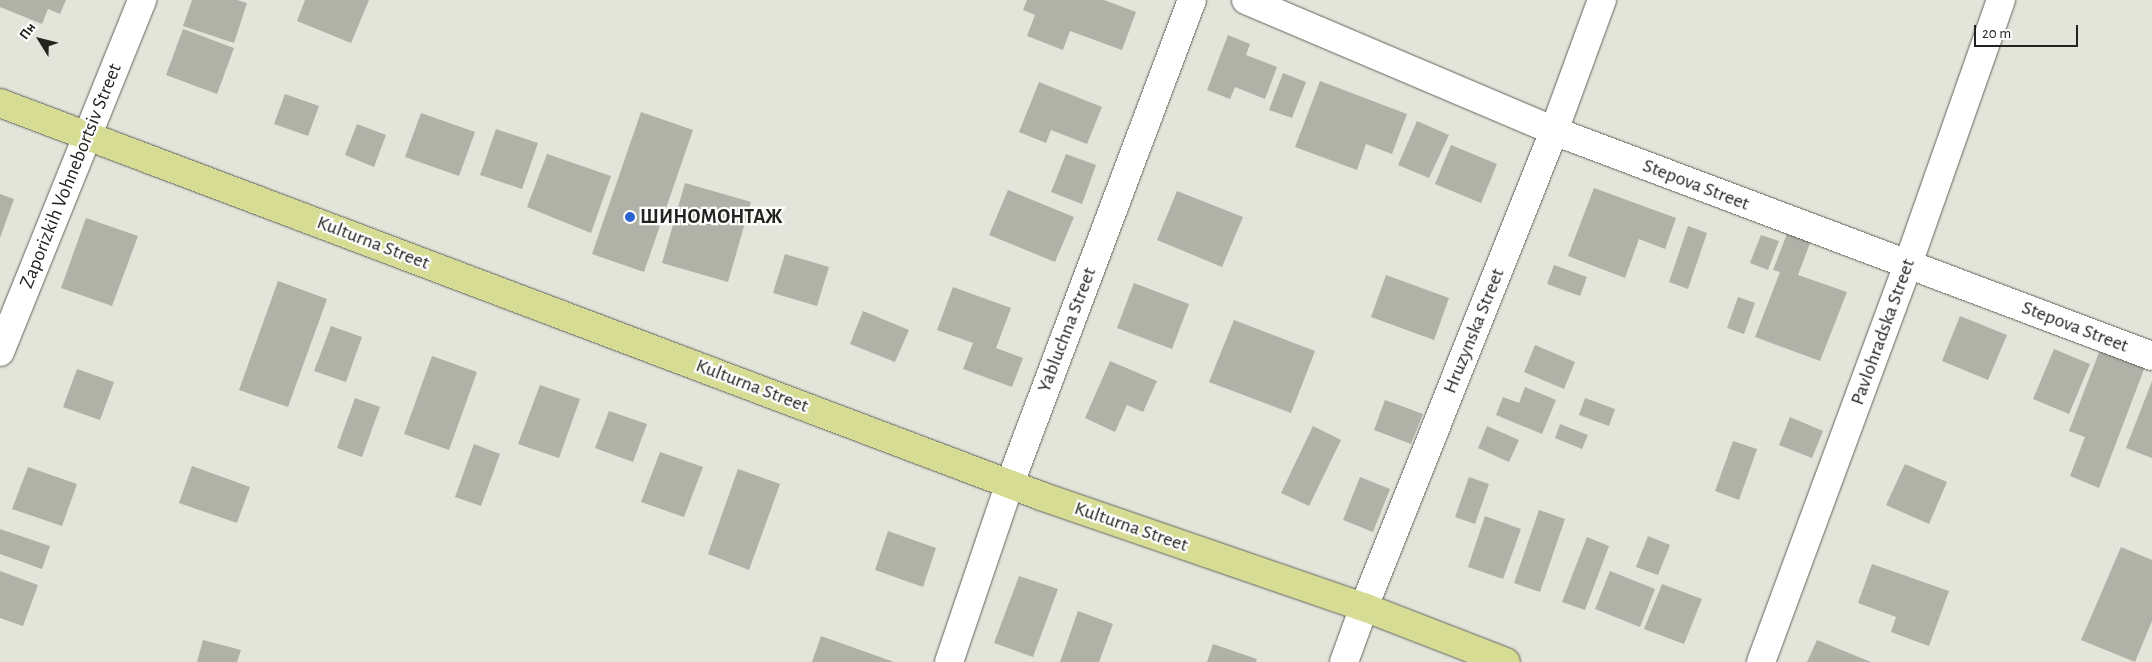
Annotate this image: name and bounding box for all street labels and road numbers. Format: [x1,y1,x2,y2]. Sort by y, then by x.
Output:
street label: Zaporizkih Vohnebortsiv Street [15,60,127,292]
street label: Stepova Street [1639,154,1753,216]
street label: Kulturna Street [313,211,433,275]
street label: Pavlohradska Street [1845,256,1921,408]
street label: Yabluchna Street [1032,264,1102,396]
street label: Hruzynska Street [1438,265,1510,397]
street label: Stepova Street [2018,296,2132,358]
street label: Kulturna Street [692,354,812,418]
street label: Kulturna Street [1071,496,1191,558]

